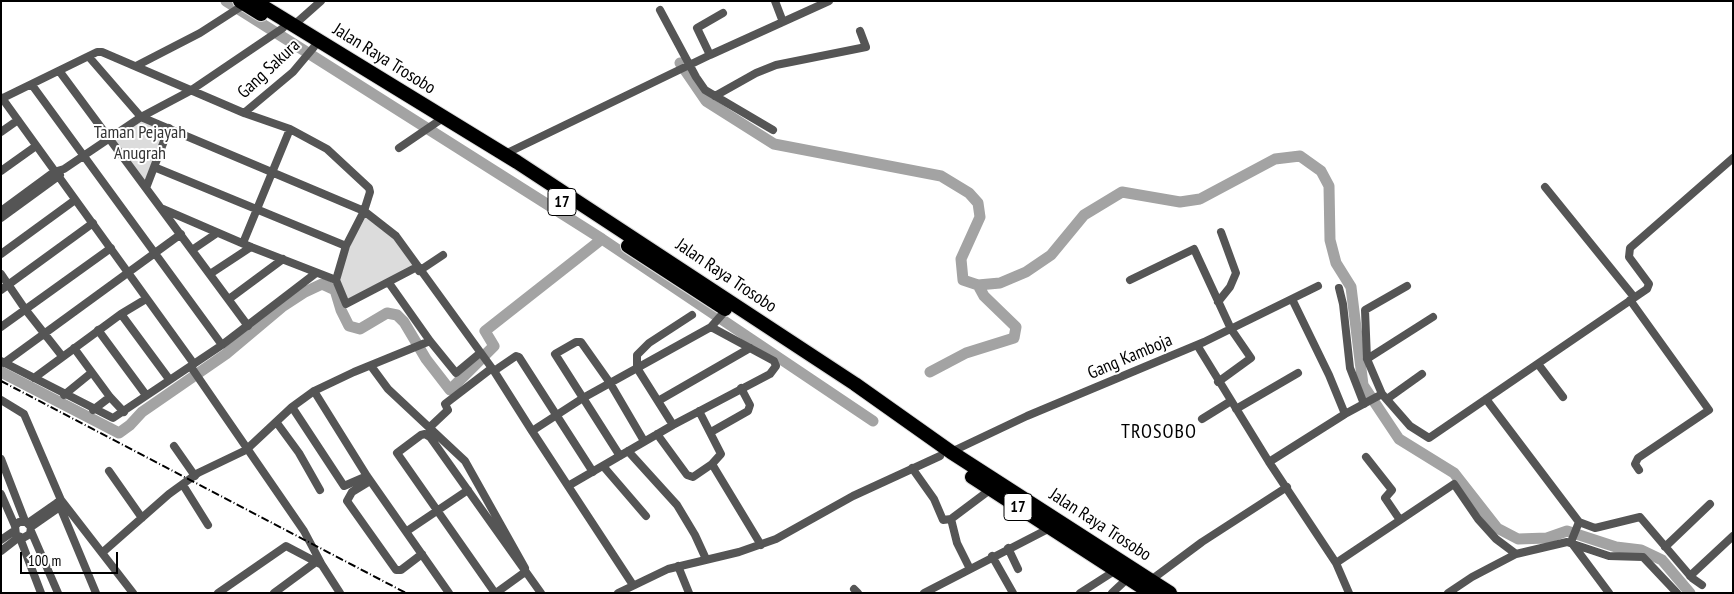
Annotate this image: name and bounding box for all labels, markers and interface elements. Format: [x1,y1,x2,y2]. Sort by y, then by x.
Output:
street label: Jalan Raya Trosobo [329,19,439,99]
street label: Gang Sakura [233,35,305,103]
park label: Taman Pejayah Anugrah [94,122,186,164]
road number: 17 [548,188,576,216]
street label: Jalan Raya Trosobo [671,234,781,318]
street label: Gang Kamboja [1085,330,1175,384]
district label: TROSOBO [1120,420,1198,444]
street label: Jalan Raya Trosobo [1045,484,1155,566]
road number: 17 [1004,494,1032,520]
scale bar [22,542,120,574]
text: 100 m [28,551,61,570]

